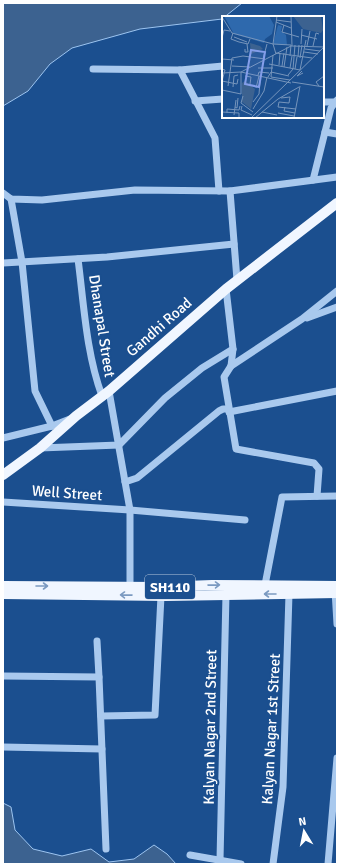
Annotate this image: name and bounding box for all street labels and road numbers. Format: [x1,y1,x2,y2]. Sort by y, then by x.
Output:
street label: Dhanapal Street [85,273,119,379]
street label: Gandhi Road [123,294,196,360]
street label: Well Street [31,482,103,504]
road number: SH110 [145,575,195,599]
street label: Kalyan Nagar 2nd Street [200,649,220,805]
street label: Kalyan Nagar 1st Street [258,653,284,805]

